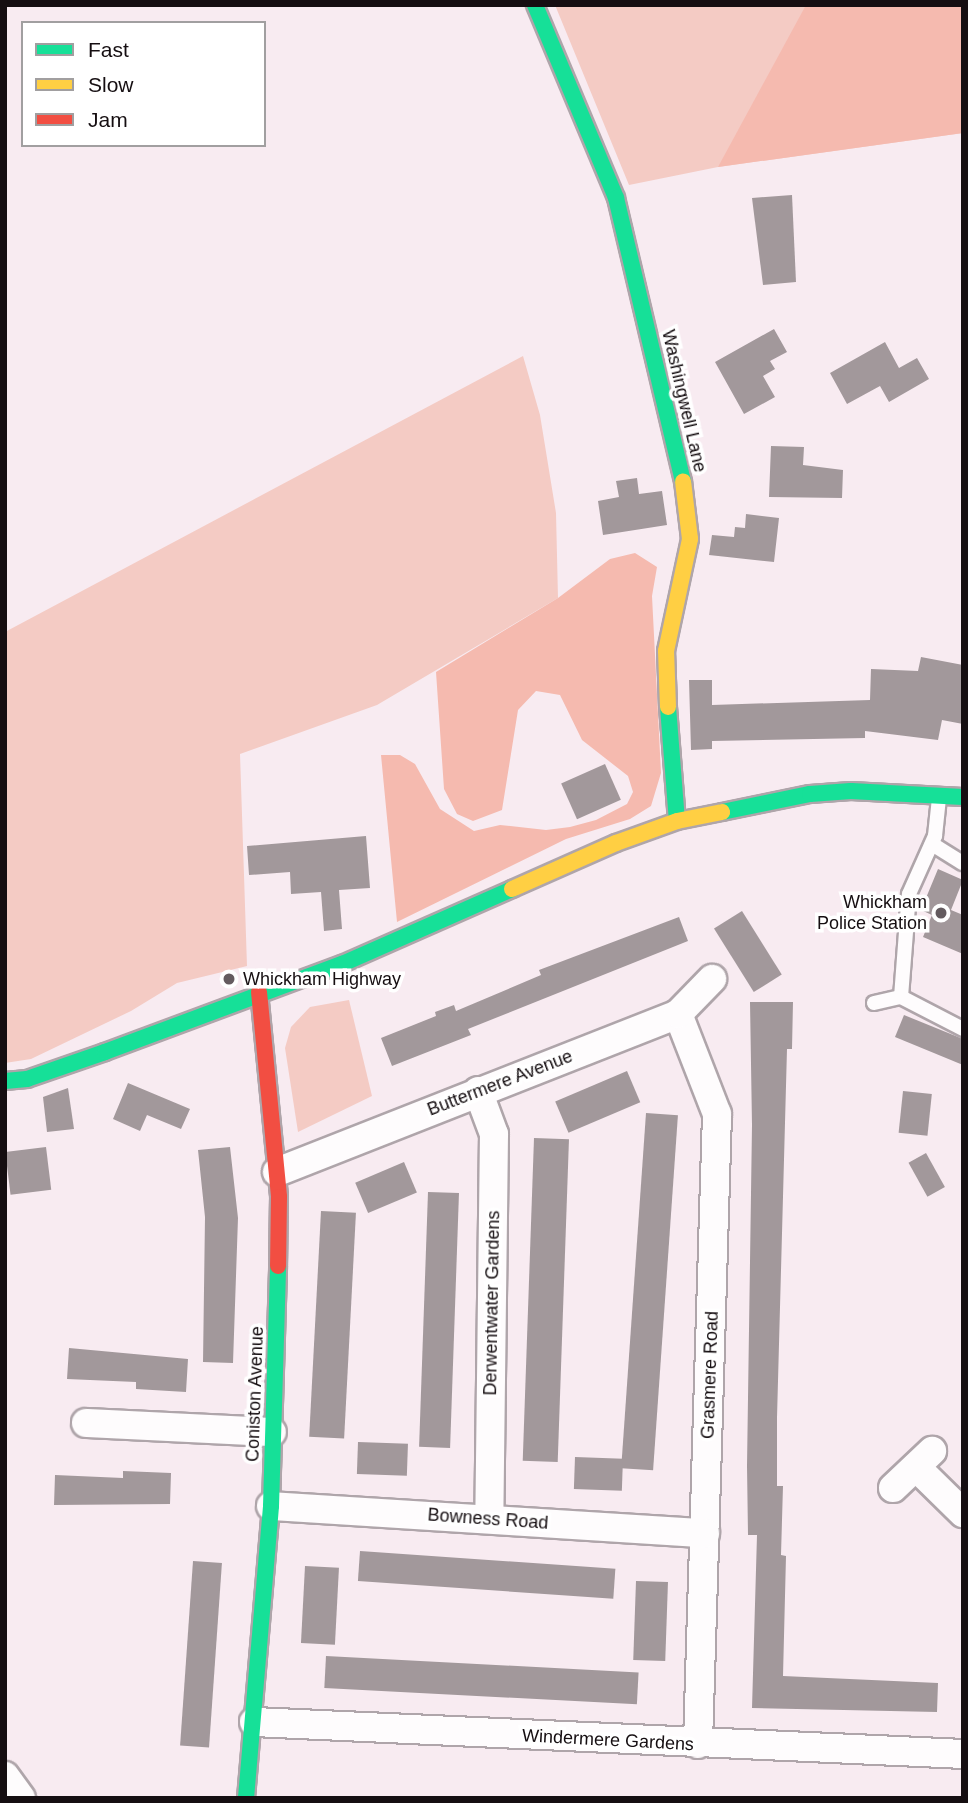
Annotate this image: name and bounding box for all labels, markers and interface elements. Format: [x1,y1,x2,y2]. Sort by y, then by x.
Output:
legend [21,21,266,147]
text: Fast [88,38,129,61]
text: Slow [88,73,134,96]
text: Jam [88,108,128,131]
street label: Washingwell Lane [657,328,711,474]
place label: Whickham Police Station [817,892,927,934]
marker: Whickham Police Station [933,905,949,921]
place label: Whickham Highway [243,968,401,990]
marker: Whickham Highway [221,971,237,987]
street label: Buttermere Avenue [424,1045,576,1121]
street label: Derwentwater Gardens [480,1210,504,1396]
street label: Grasmere Road [697,1311,723,1439]
street label: Coniston Avenue [242,1325,268,1463]
street label: Bowness Road [427,1504,549,1534]
street label: Windermere Gardens [522,1725,694,1755]

